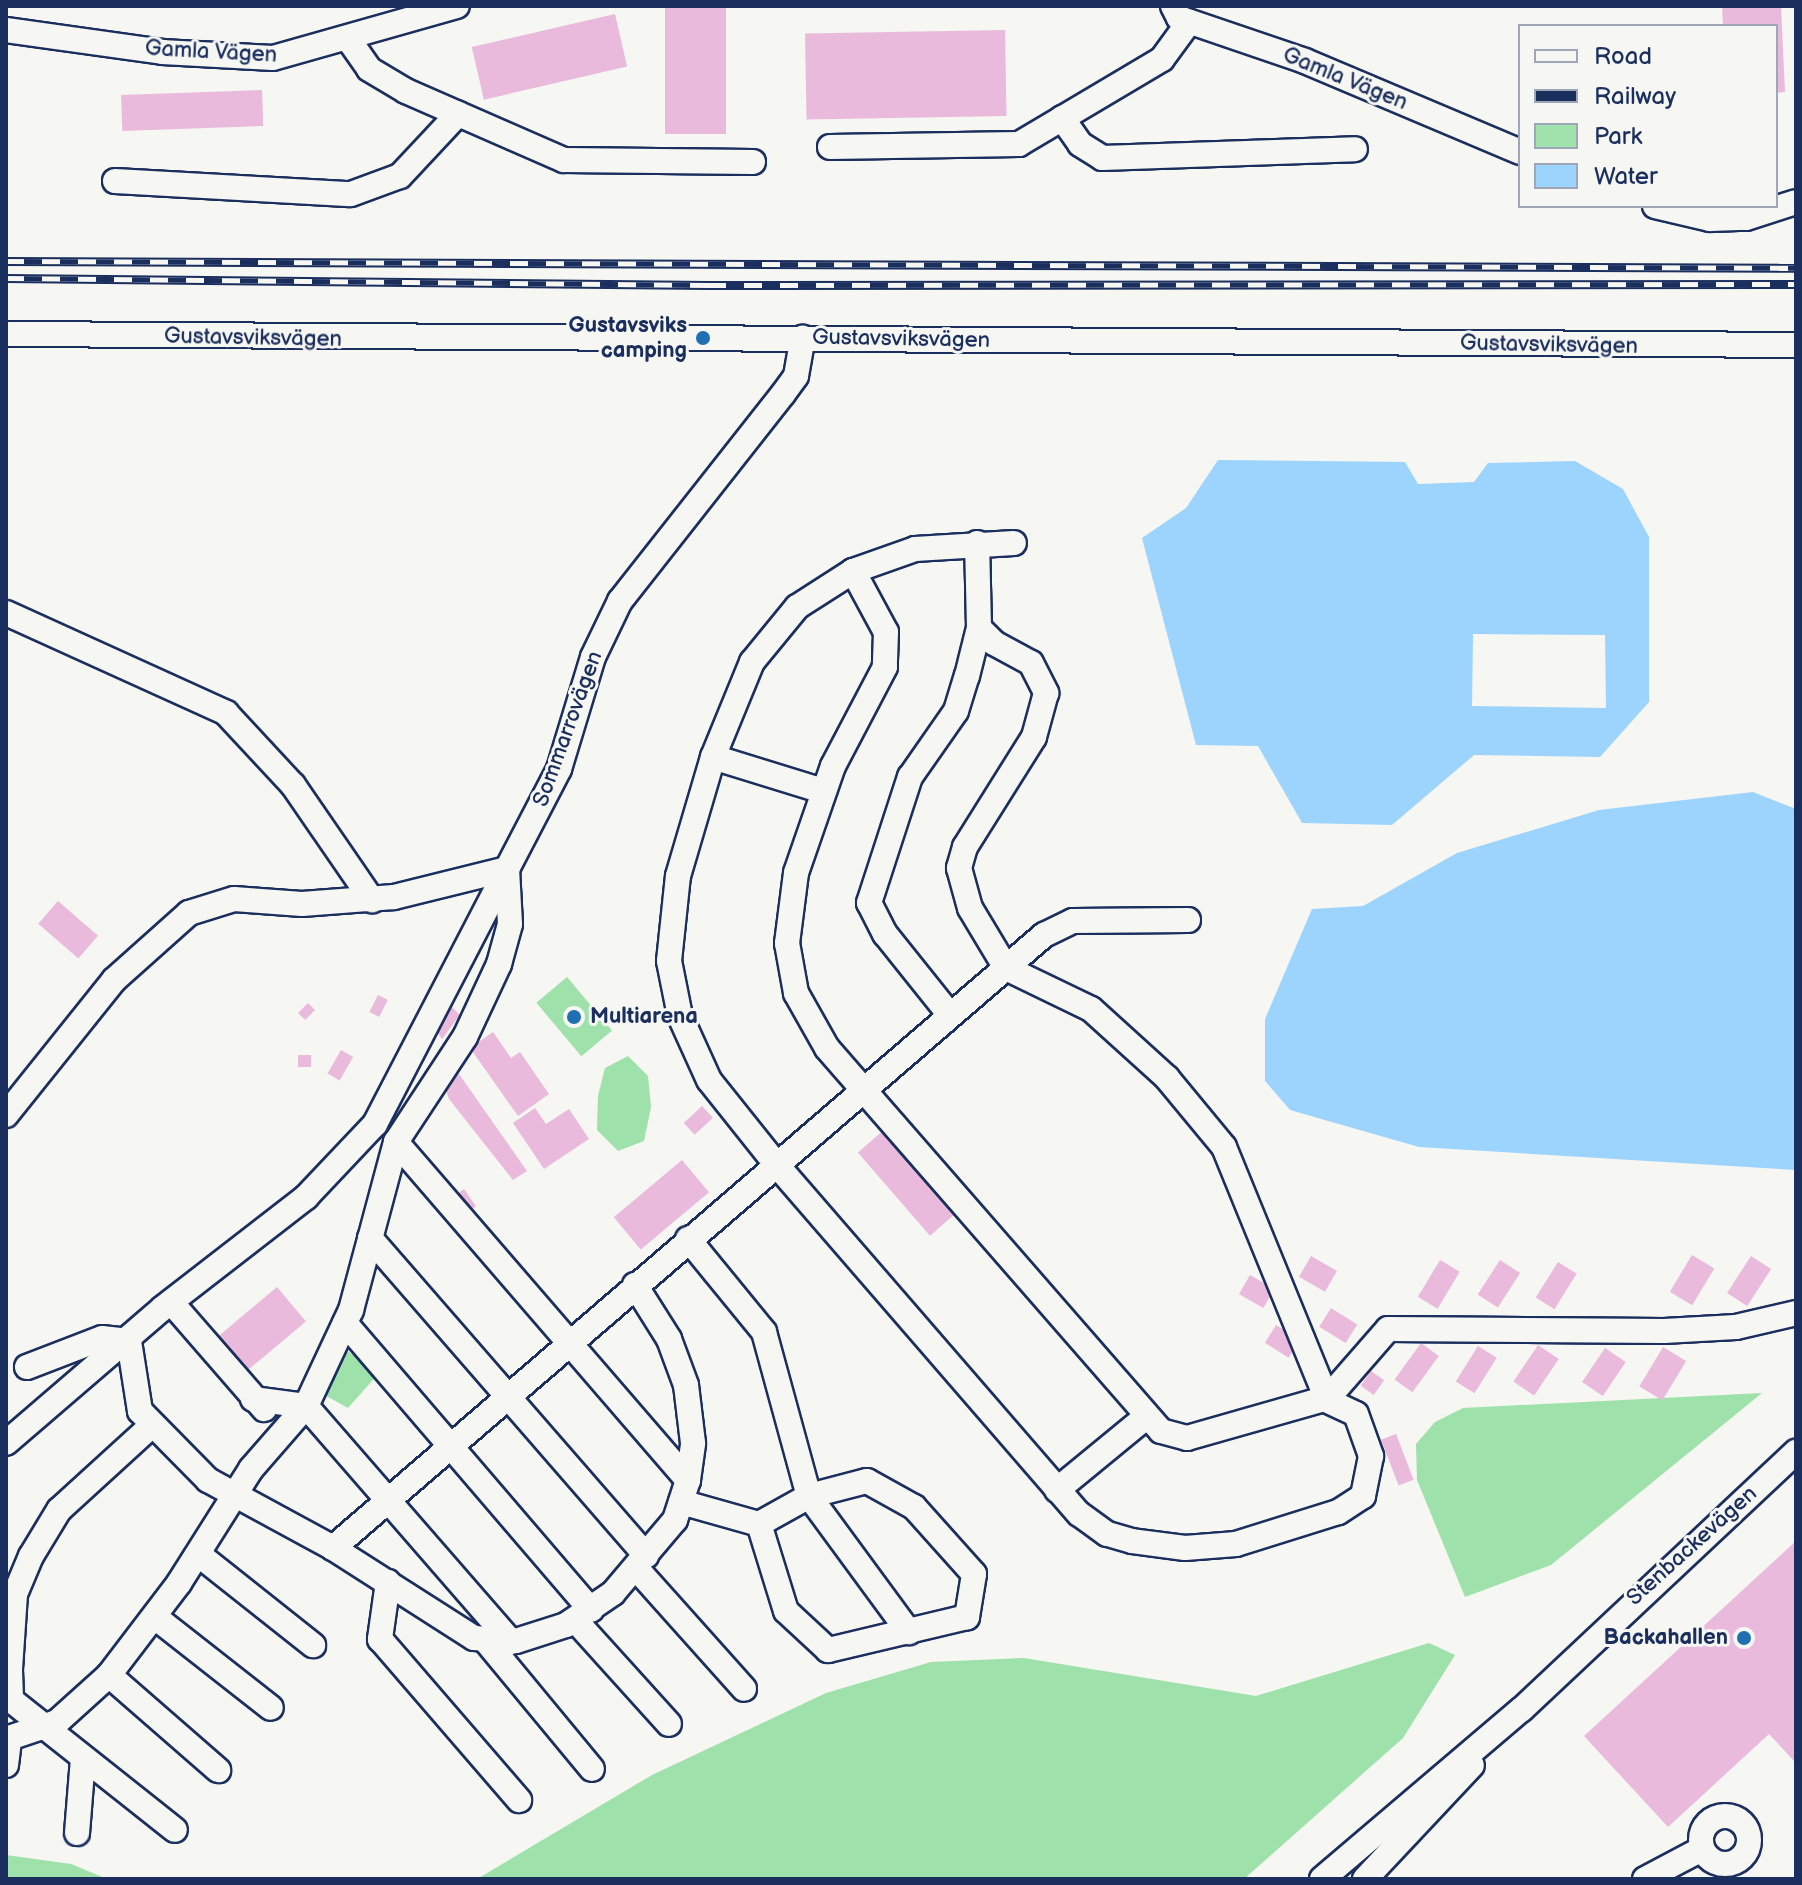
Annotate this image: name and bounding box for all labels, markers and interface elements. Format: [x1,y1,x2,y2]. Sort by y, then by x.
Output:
legend [1518,24,1778,208]
street label: Gamla Vägen [144,35,278,69]
street label: Gamla Vägen [1278,42,1412,116]
text: Road [1594,42,1652,71]
text: Railway [1594,82,1676,111]
text: Park [1594,122,1642,151]
text: Water [1594,162,1658,191]
place label: Gustavsviks camping [569,312,687,364]
street label: Gustavsviksvägen [164,323,342,353]
street label: Gustavsviksvägen [812,324,990,354]
marker: Gustavsviks camping [694,329,712,347]
street label: Gustavsviksvägen [1460,330,1638,360]
street label: Sommarrovägen [528,648,608,810]
place label: Multiarena [590,1004,698,1030]
marker: Multiarena [565,1008,583,1026]
street label: Stenbackevägen [1622,1481,1762,1611]
place label: Backahallen [1604,1625,1728,1651]
marker: Backahallen [1735,1629,1753,1647]

